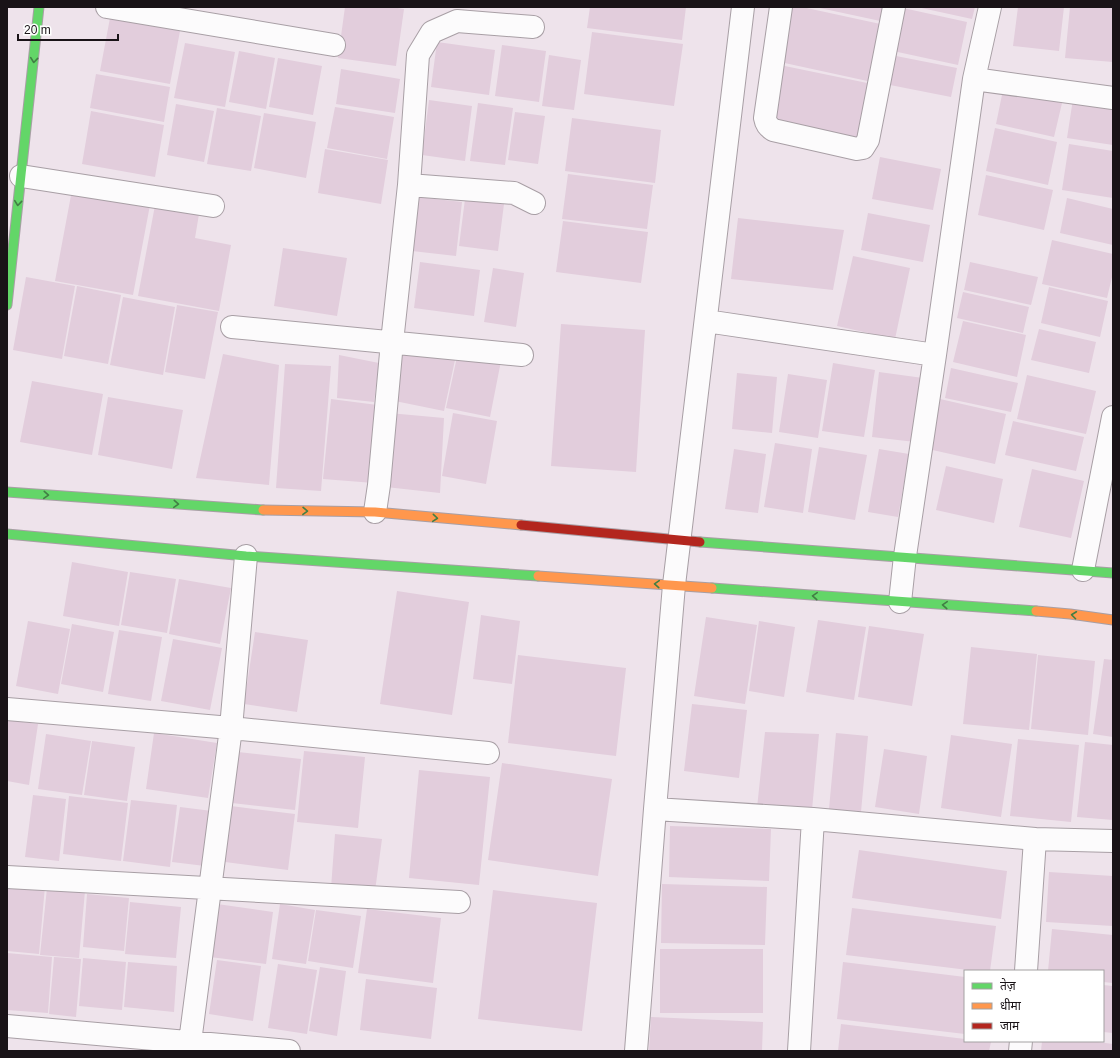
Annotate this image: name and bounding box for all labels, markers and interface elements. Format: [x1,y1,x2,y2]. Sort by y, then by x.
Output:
scale bar [18,16,118,42]
text: 20 m [24,23,51,37]
one-way arrow [29,57,38,63]
one-way arrow [14,200,23,206]
one-way arrow [43,491,49,500]
one-way arrow [173,499,179,508]
one-way arrow [302,507,308,515]
one-way arrow [432,513,438,522]
one-way arrow [654,580,660,589]
one-way arrow [812,591,818,600]
one-way arrow [942,601,948,610]
one-way arrow [1071,611,1077,620]
legend [964,970,1104,1042]
text: तेज़ [1000,978,1017,993]
text: धीमा [1000,998,1022,1013]
text: जाम [1000,1019,1020,1033]

